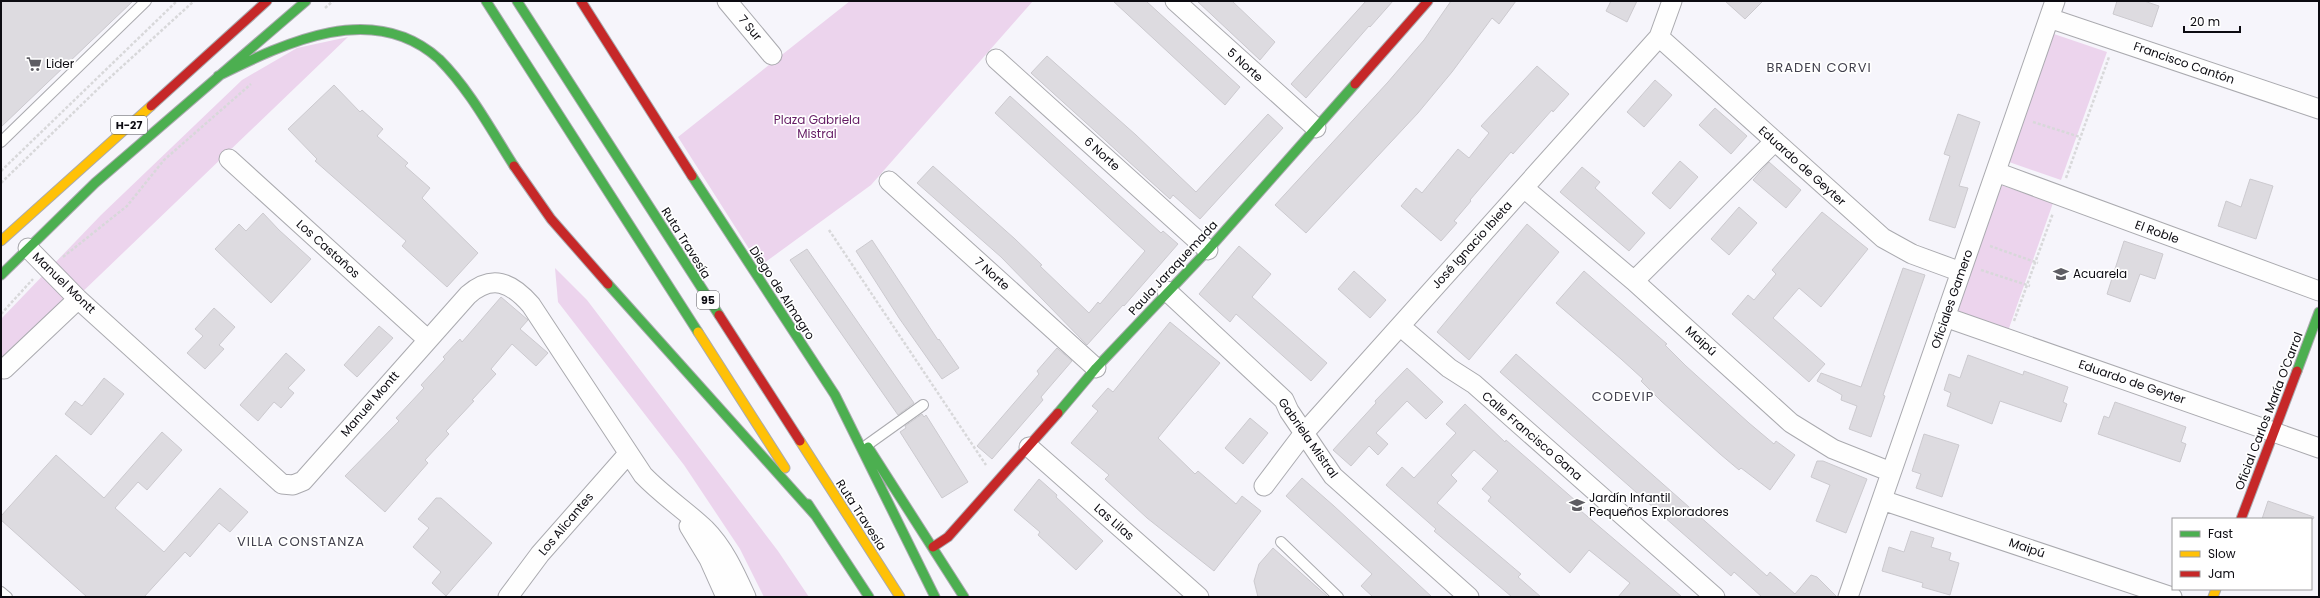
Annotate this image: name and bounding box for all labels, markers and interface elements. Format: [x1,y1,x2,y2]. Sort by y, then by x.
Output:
scale bar [2184,8,2240,34]
street label: 7 Sur [735,11,767,45]
text: 20 m [2190,13,2220,30]
street label: Francisco Cantón [2131,37,2237,88]
street label: 5 Norte [1224,44,1267,85]
supermarket icon: Lider [25,55,43,73]
place label: Lider [46,55,75,72]
district label: BRADEN CORVI [1766,58,1872,77]
park label: Plaza Gabriela Mistral [774,111,860,142]
road number: H-27 [111,116,147,134]
street label: Eduardo de Geyter [1755,122,1850,210]
street label: 6 Norte [1081,133,1124,174]
street label: José Ignacio Ibieta [1428,197,1516,292]
street label: Ruta Travesía [658,204,715,282]
street label: Los Castaños [293,216,364,282]
street label: El Roble [2133,216,2182,247]
street label: Paula Jaraquemada [1124,217,1221,319]
street label: Diego de Almagro [746,243,819,343]
street label: Oficiales Gamero [1927,247,1977,351]
street label: Manuel Montt [29,248,100,317]
street label: 7 Norte [971,253,1014,294]
school or university icon: Acuarela [2052,265,2070,283]
place label: Acuarela [2073,265,2127,282]
road number: 95 [697,291,719,309]
street label: Maipú [1682,322,1721,359]
street label: Oficial Carlos María O'Carrol [2230,329,2307,492]
street label: Eduardo de Geyter [2076,355,2188,408]
street label: Manuel Montt [336,367,403,440]
street label: Calle Francisco Gana [1478,387,1586,484]
district label: CODEVIP [1592,387,1654,406]
street label: Gabriela Mistral [1274,394,1342,481]
street label: Ruta Travesía [832,476,891,553]
street label: Los Alicantes [534,489,597,559]
place label: Jardín Infantil Pequeños Exploradores [1589,489,1729,520]
school or university icon: Jardín Infantil Pequeños Exploradores [1568,496,1586,514]
street label: Las Lilas [1091,499,1138,544]
legend [2172,518,2312,590]
text: Fast [2208,525,2233,542]
district label: VILLA CONSTANZA [237,532,365,551]
street label: Maipú [2007,533,2048,562]
text: Slow [2208,545,2236,562]
text: Jam [2208,565,2235,582]

